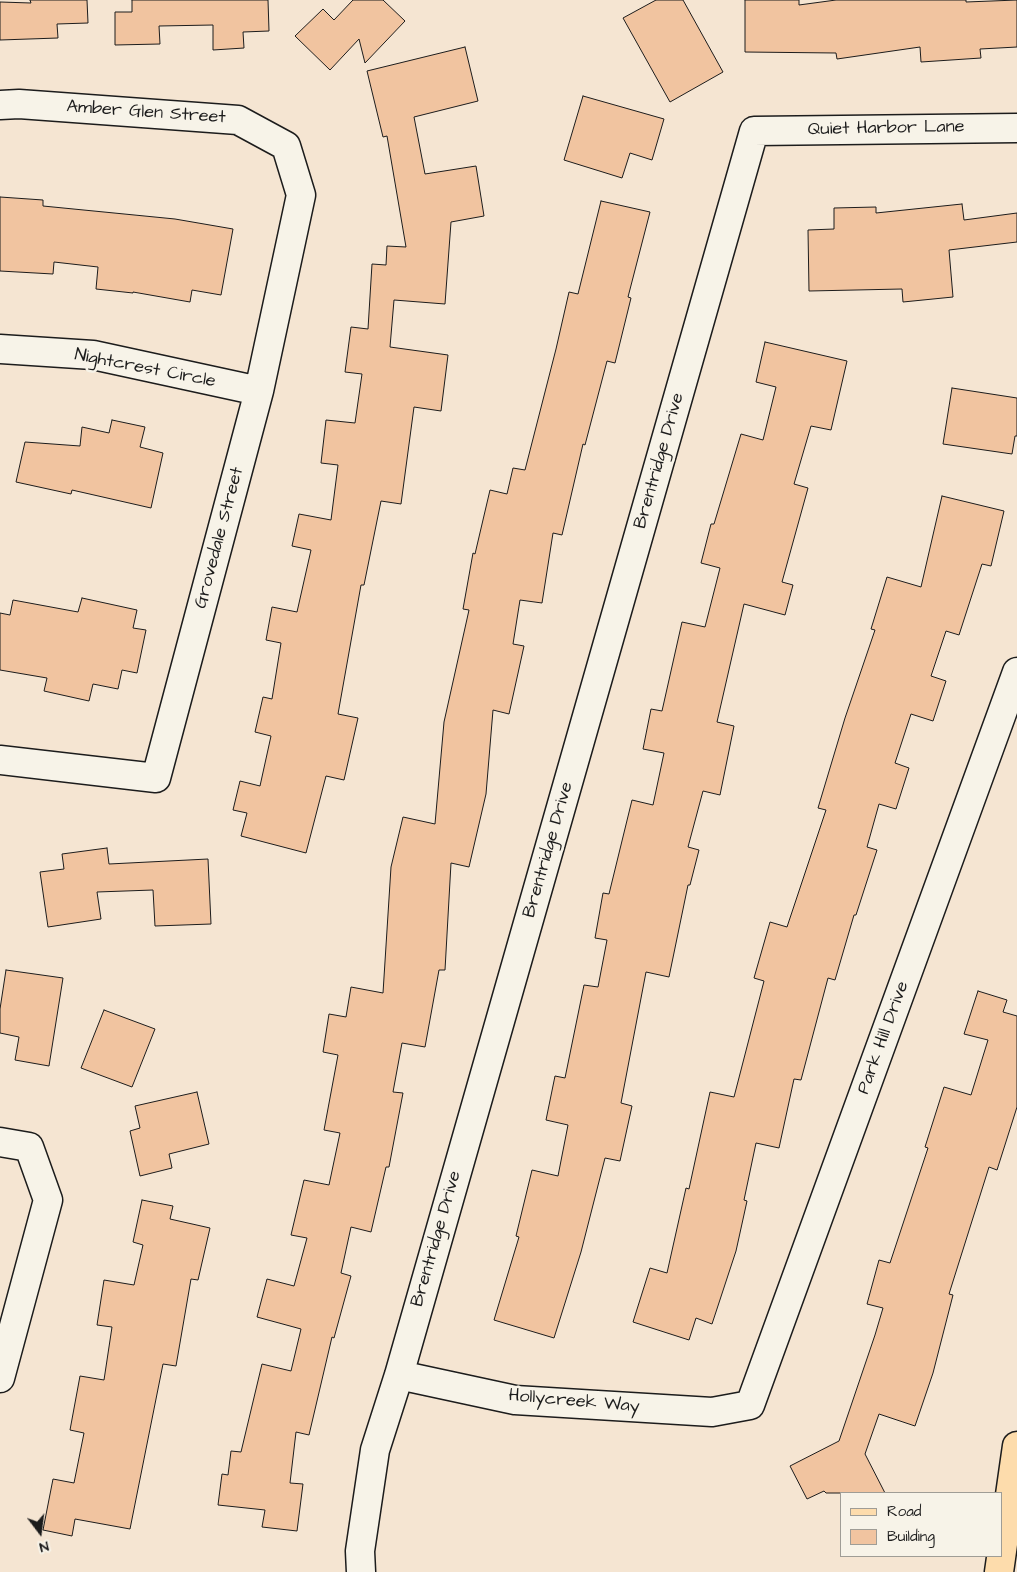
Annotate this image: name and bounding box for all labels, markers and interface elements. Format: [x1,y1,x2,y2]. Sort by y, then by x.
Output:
street label: Amber Glen Street [66,97,226,129]
street label: Quiet Harbor Lane [808,117,964,141]
street label: Nightcrest Circle [73,345,217,393]
street label: Brentridge Drive [630,391,690,531]
street label: Grovedale Street [191,465,249,611]
street label: Brentridge Drive [519,780,579,920]
street label: Park Hill Drive [854,979,914,1097]
street label: Brentridge Drive [407,1169,467,1309]
street label: Hollycreek Way [508,1386,640,1418]
legend [840,1492,1002,1557]
text: Road [887,1501,921,1522]
north arrow [15,1507,65,1557]
text: Building [887,1526,935,1547]
text: N [37,1536,51,1557]

